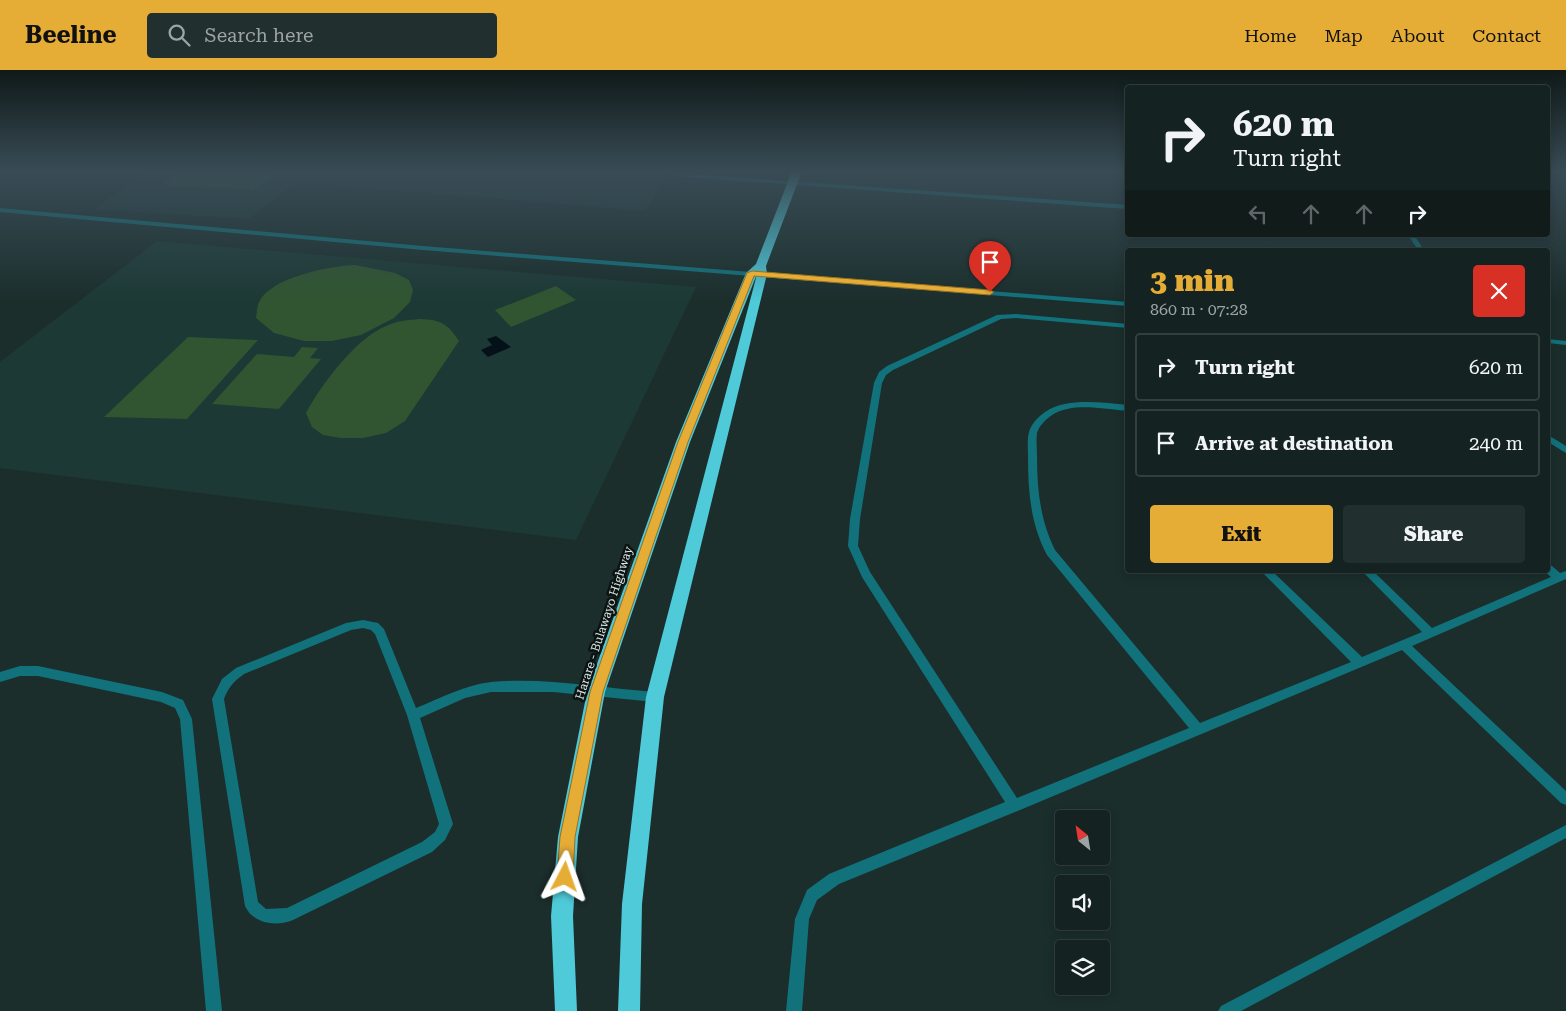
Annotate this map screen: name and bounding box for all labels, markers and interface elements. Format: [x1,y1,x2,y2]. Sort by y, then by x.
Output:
search box [147,13,497,58]
text: Beeline [25,21,117,49]
icon: search [165,21,193,49]
text: Search here [205,24,313,47]
text: Home [1244,25,1296,46]
text: Map [1324,25,1363,46]
text: About [1391,25,1444,46]
text: Contact [1472,25,1541,46]
text: 620 m [1233,104,1334,145]
icon: right [1150,105,1215,170]
text: Turn right [1233,146,1341,171]
icon: left [1244,200,1272,228]
icon: ahead [1297,200,1325,228]
icon: ahead [1350,200,1378,228]
icon: right [1403,200,1431,228]
pin [969,241,1011,292]
icon: arrive [976,248,1004,276]
text: 3 min [1150,263,1234,298]
button: close [1473,265,1525,317]
text: 860 m · 07:28 [1150,300,1248,319]
icon: right [1152,353,1180,381]
text: Turn right [1195,356,1295,379]
text: 620 m [1469,356,1523,379]
icon: arrive [1152,429,1180,457]
text: Arrive at destination [1195,432,1393,455]
text: 240 m [1469,432,1523,455]
button: Exit [1150,505,1333,563]
button: Share [1343,505,1525,563]
street label: Harare - Bulawayo Highway [573,544,636,701]
north arrow [1055,810,1110,865]
map controls [1055,810,1110,995]
position arrow [538,850,590,902]
button: sound [1055,875,1110,930]
button: layers [1055,940,1110,995]

